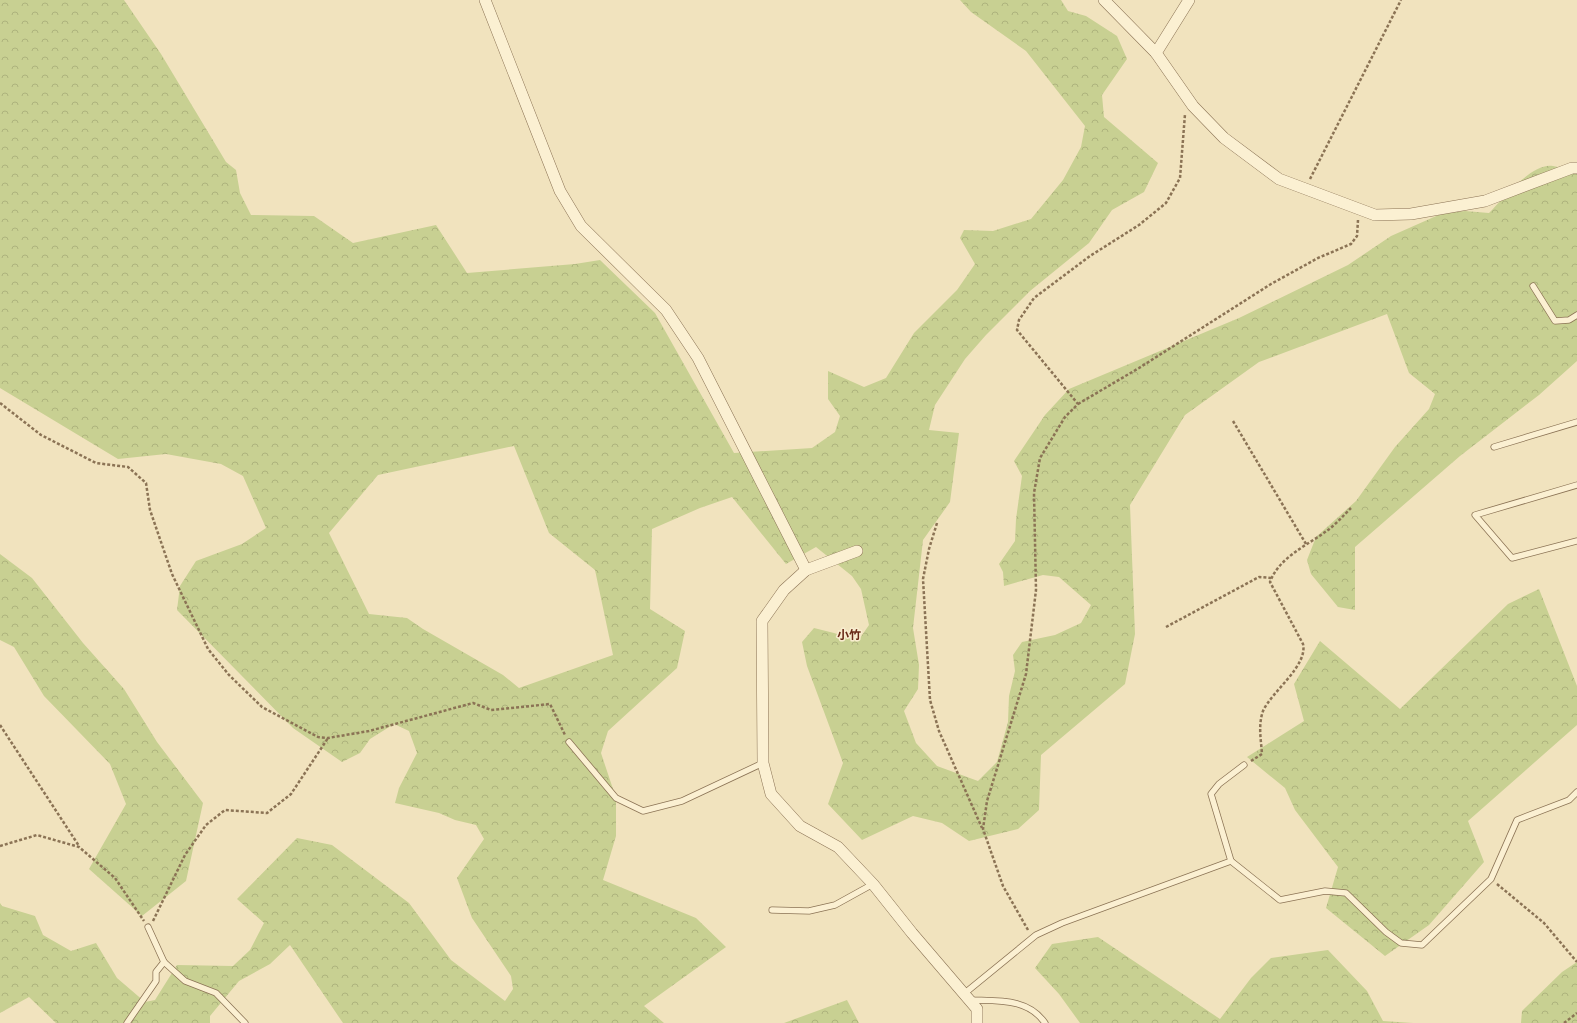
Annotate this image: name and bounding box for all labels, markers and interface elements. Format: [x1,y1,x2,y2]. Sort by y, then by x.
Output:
district label: 小竹 [837,627,861,642]

